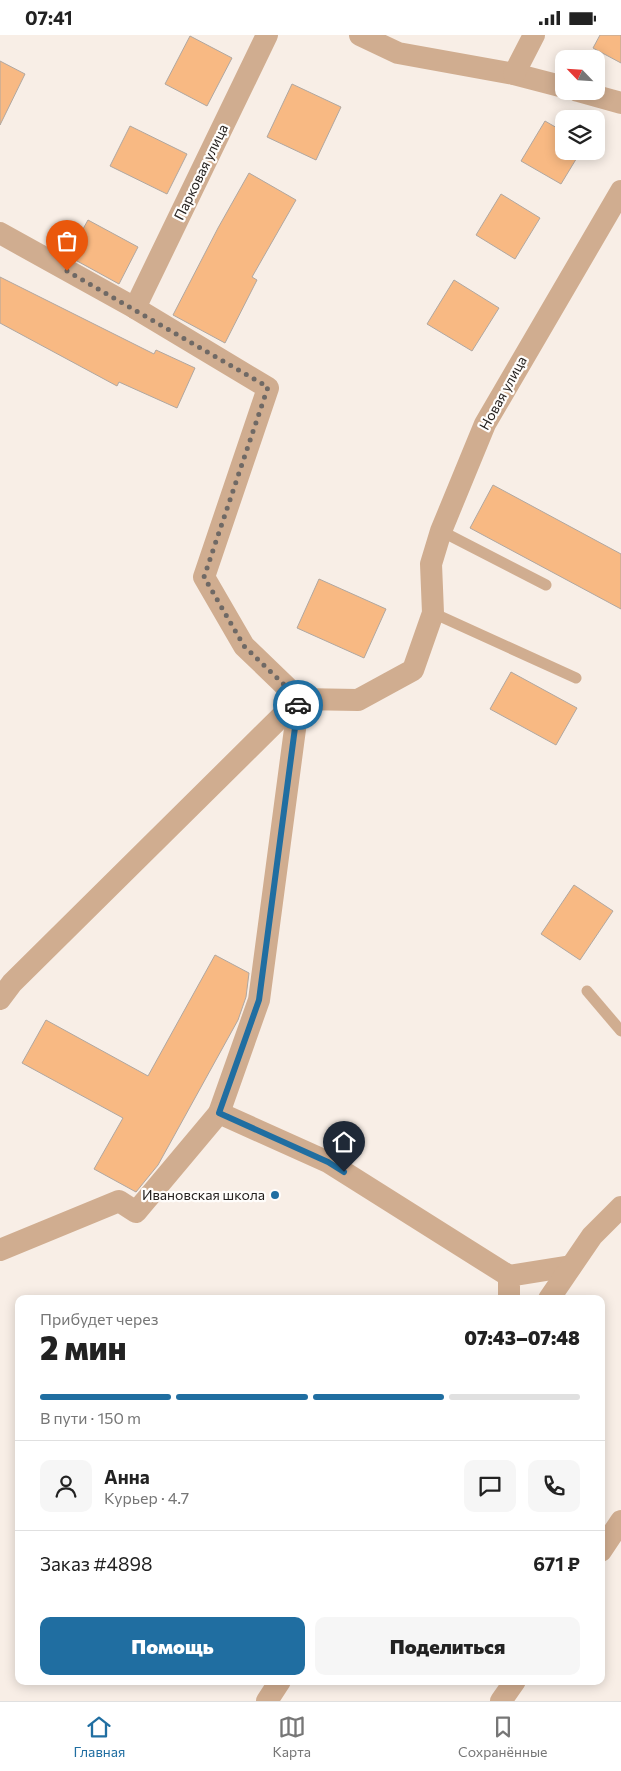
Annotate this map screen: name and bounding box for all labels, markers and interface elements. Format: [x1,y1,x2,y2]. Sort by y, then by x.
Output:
text: 07:41 [25,6,73,29]
north arrow [555,50,605,100]
map controls [555,50,605,160]
button: layers [555,110,605,160]
street label: Парковая улица [170,121,231,222]
pin [46,220,88,271]
icon: bag [53,227,81,255]
street label: Новая улица [475,353,530,433]
courier [273,680,323,730]
icon: car [284,691,312,719]
pin [323,1121,365,1172]
icon: home [330,1128,358,1156]
place label: Ивановская школа [142,1186,265,1203]
marker: Ивановская школа [269,1189,281,1201]
text: Прибудет через [40,1309,159,1328]
text: 07:43–07:48 [464,1326,580,1349]
text: 2 мин [40,1327,126,1367]
text: В пути · 150 m [40,1408,141,1427]
button: person [40,1460,92,1512]
button: chat [464,1460,516,1512]
button: phone [528,1460,580,1512]
text: Анна [104,1465,150,1488]
text: Курьер · 4.7 [104,1488,189,1507]
text: Заказ #4898 [40,1552,153,1575]
text: 671 ₽ [533,1552,580,1575]
button: Помощь [40,1617,305,1675]
button: Поделиться [315,1617,580,1675]
tab: Главная [74,1713,125,1760]
tab: Карта [272,1713,311,1760]
tab: Сохранённые [458,1713,547,1760]

